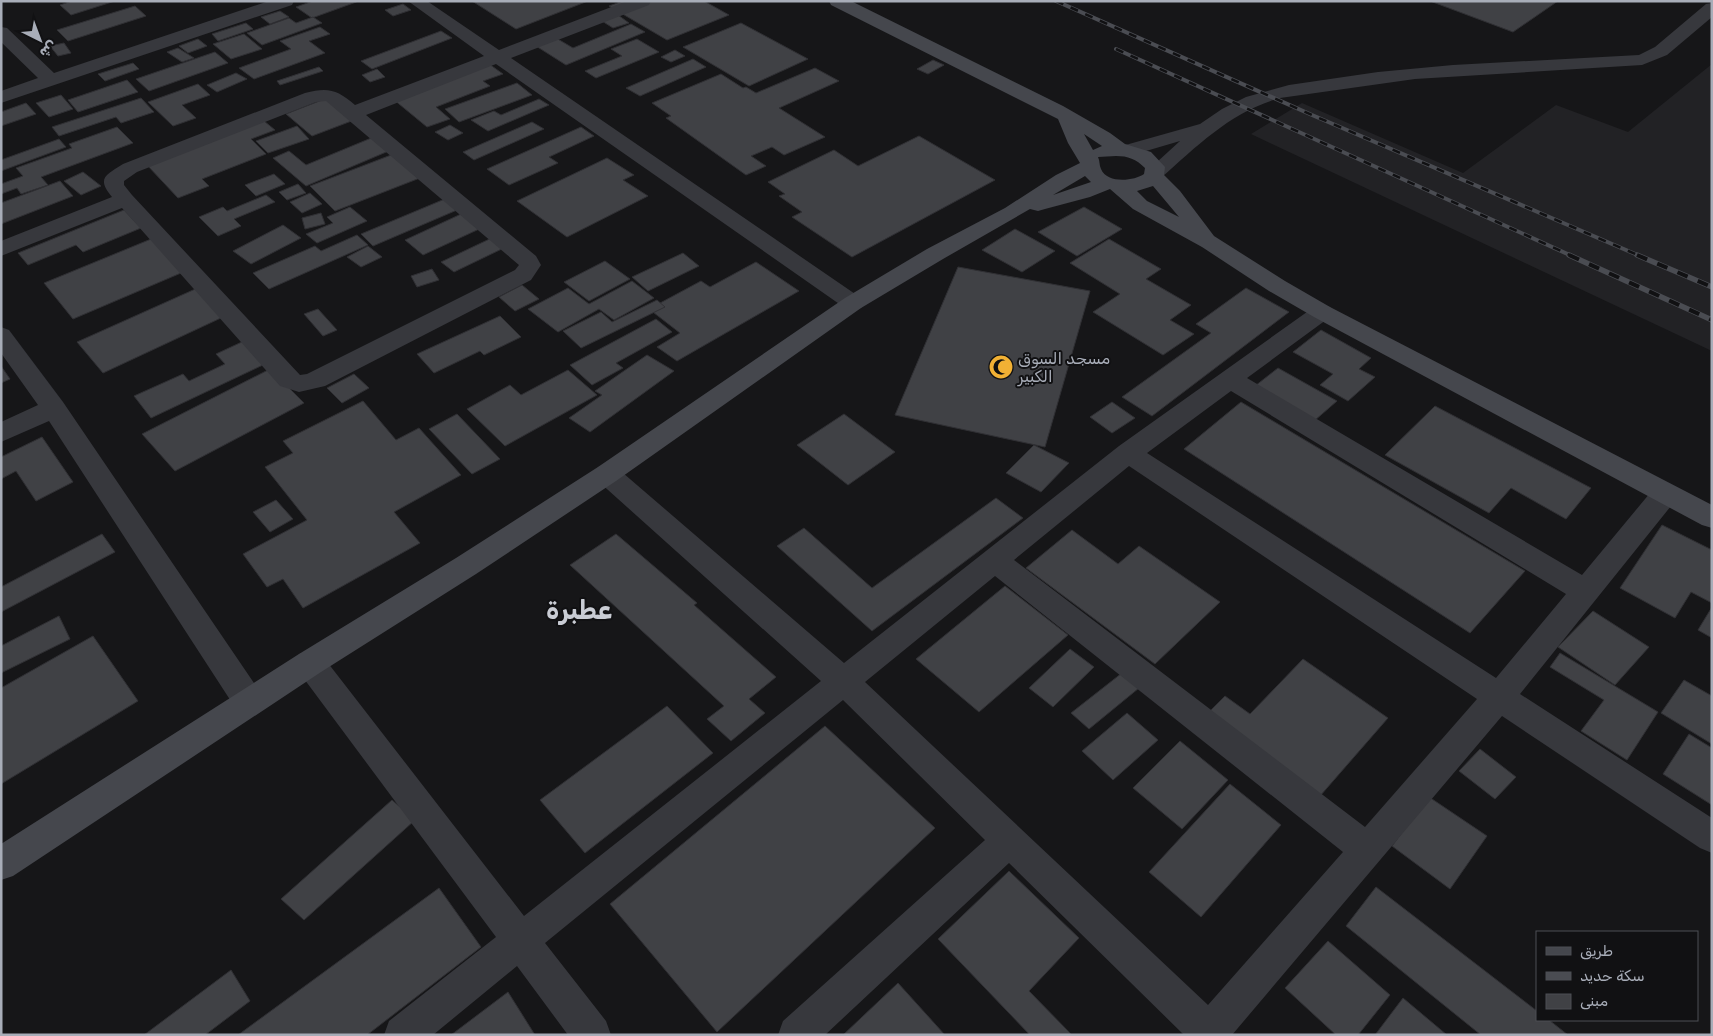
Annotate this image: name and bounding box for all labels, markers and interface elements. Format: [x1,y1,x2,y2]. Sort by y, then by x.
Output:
north arrow [15,15,65,65]
text: ش [36,37,61,62]
place label: مسجد السوق الكبير [1017,349,1110,387]
mosque icon: مسجد السوق الكبير [988,354,1014,380]
district label: عطبرة [546,595,612,626]
legend [1536,931,1698,1021]
text: طريق [1580,942,1613,960]
text: سكة حديد [1580,967,1645,985]
text: مبنى [1580,992,1608,1010]

